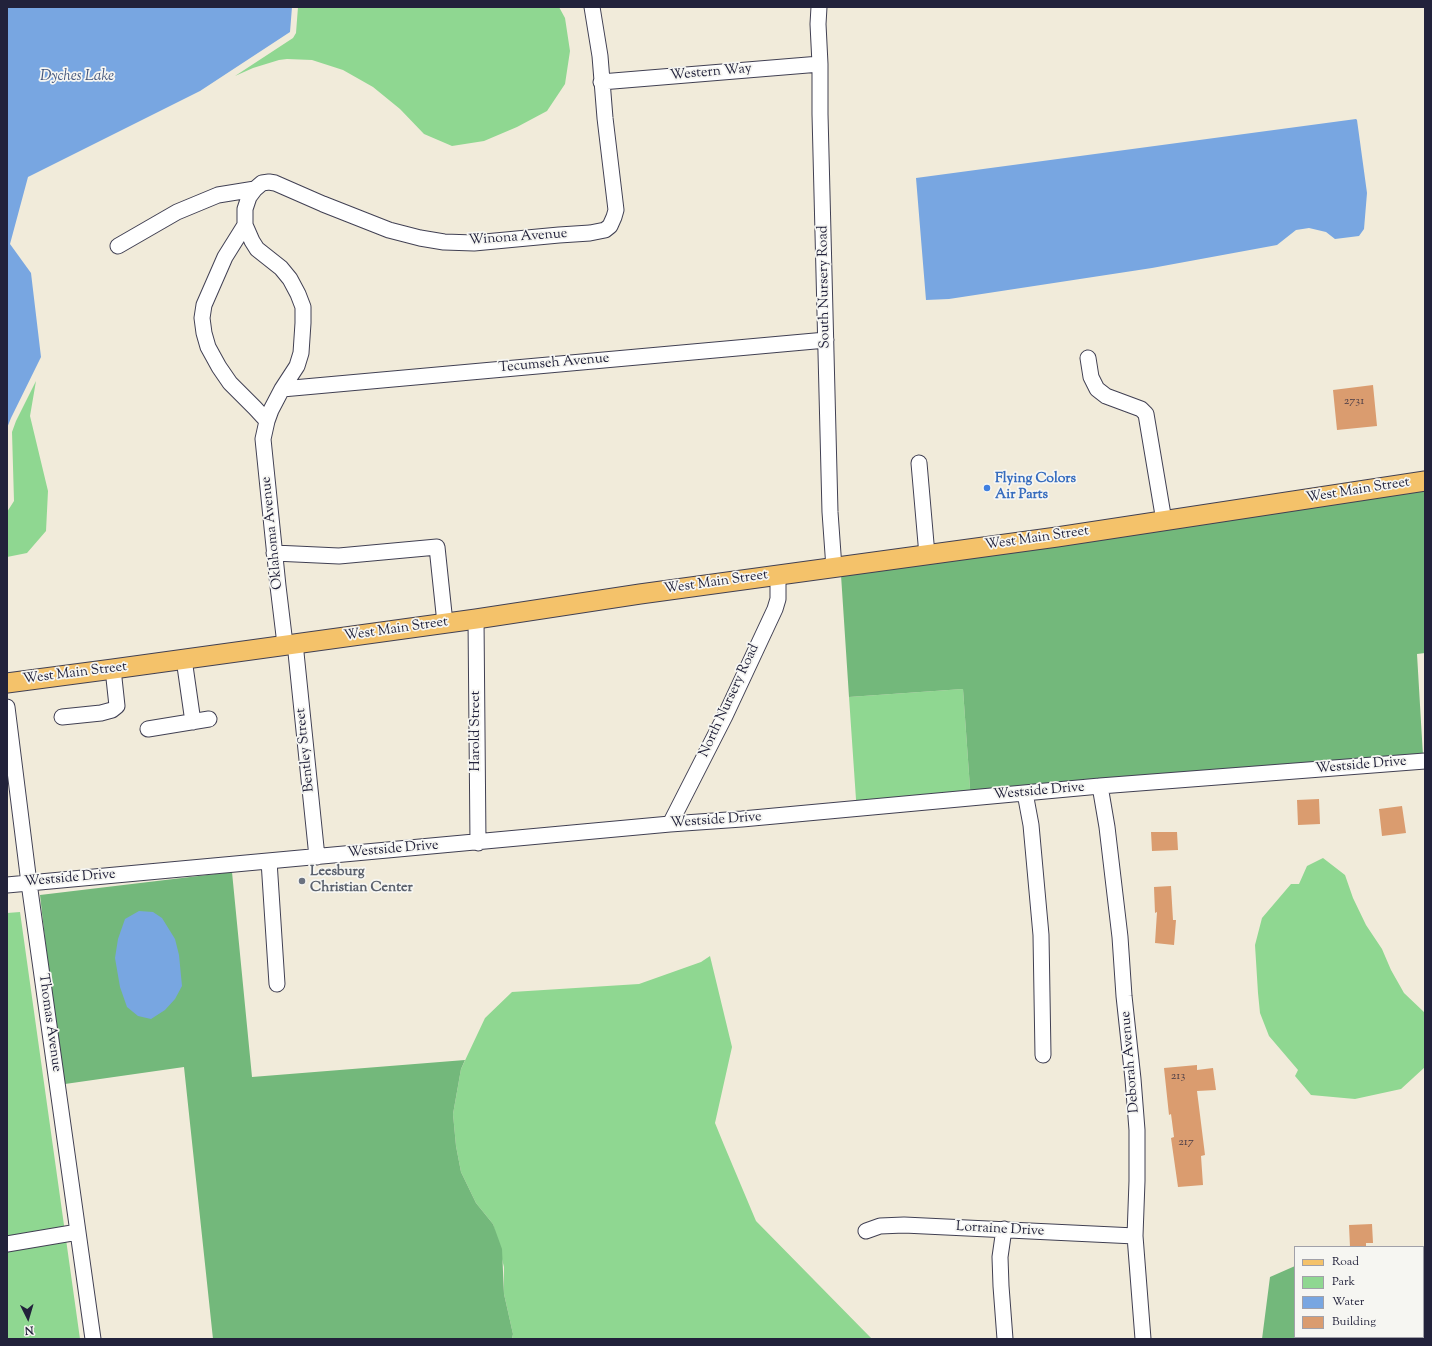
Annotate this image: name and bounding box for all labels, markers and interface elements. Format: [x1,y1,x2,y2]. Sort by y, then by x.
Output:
street label: Western Way [669,61,753,85]
water label: Dyches Lake [40,68,114,86]
street label: South Nursery Road [816,225,834,349]
street label: Winona Avenue [468,226,568,250]
street label: Tecumseh Avenue [498,351,610,377]
house number: 2731 [1344,395,1364,409]
place label: Flying Colors Air Parts [995,472,1076,504]
street label: West Main Street [1305,475,1411,507]
street label: Oklahoma Avenue [259,476,287,590]
marker: Flying Colors Air Parts [982,483,992,493]
street label: West Main Street [984,523,1090,555]
street label: West Main Street [663,567,769,599]
street label: West Main Street [343,614,449,646]
street label: North Nursery Road [696,642,764,760]
street label: West Main Street [22,659,128,689]
street label: Harold Street [469,691,485,771]
street label: Bentley Street [293,707,319,793]
street label: Westside Drive [1315,754,1407,778]
street label: Westside Drive [993,780,1085,804]
street label: Westside Drive [670,809,762,833]
street label: Westside Drive [347,838,439,862]
place label: Leesburg Christian Center [310,865,413,898]
street label: Westside Drive [24,867,116,891]
marker: Leesburg Christian Center [297,876,307,886]
street label: Thomas Avenue [34,973,64,1073]
street label: Deborah Avenue [1118,1010,1144,1114]
house number: 213 [1171,1070,1185,1084]
house number: 217 [1178,1136,1194,1150]
street label: Lorraine Drive [955,1219,1045,1241]
legend [1294,1246,1424,1338]
text: Road [1332,1253,1359,1271]
text: Park [1332,1273,1355,1291]
text: Water [1332,1293,1364,1311]
north arrow [8,1298,48,1338]
text: Building [1332,1313,1376,1331]
text: N [24,1322,34,1338]

